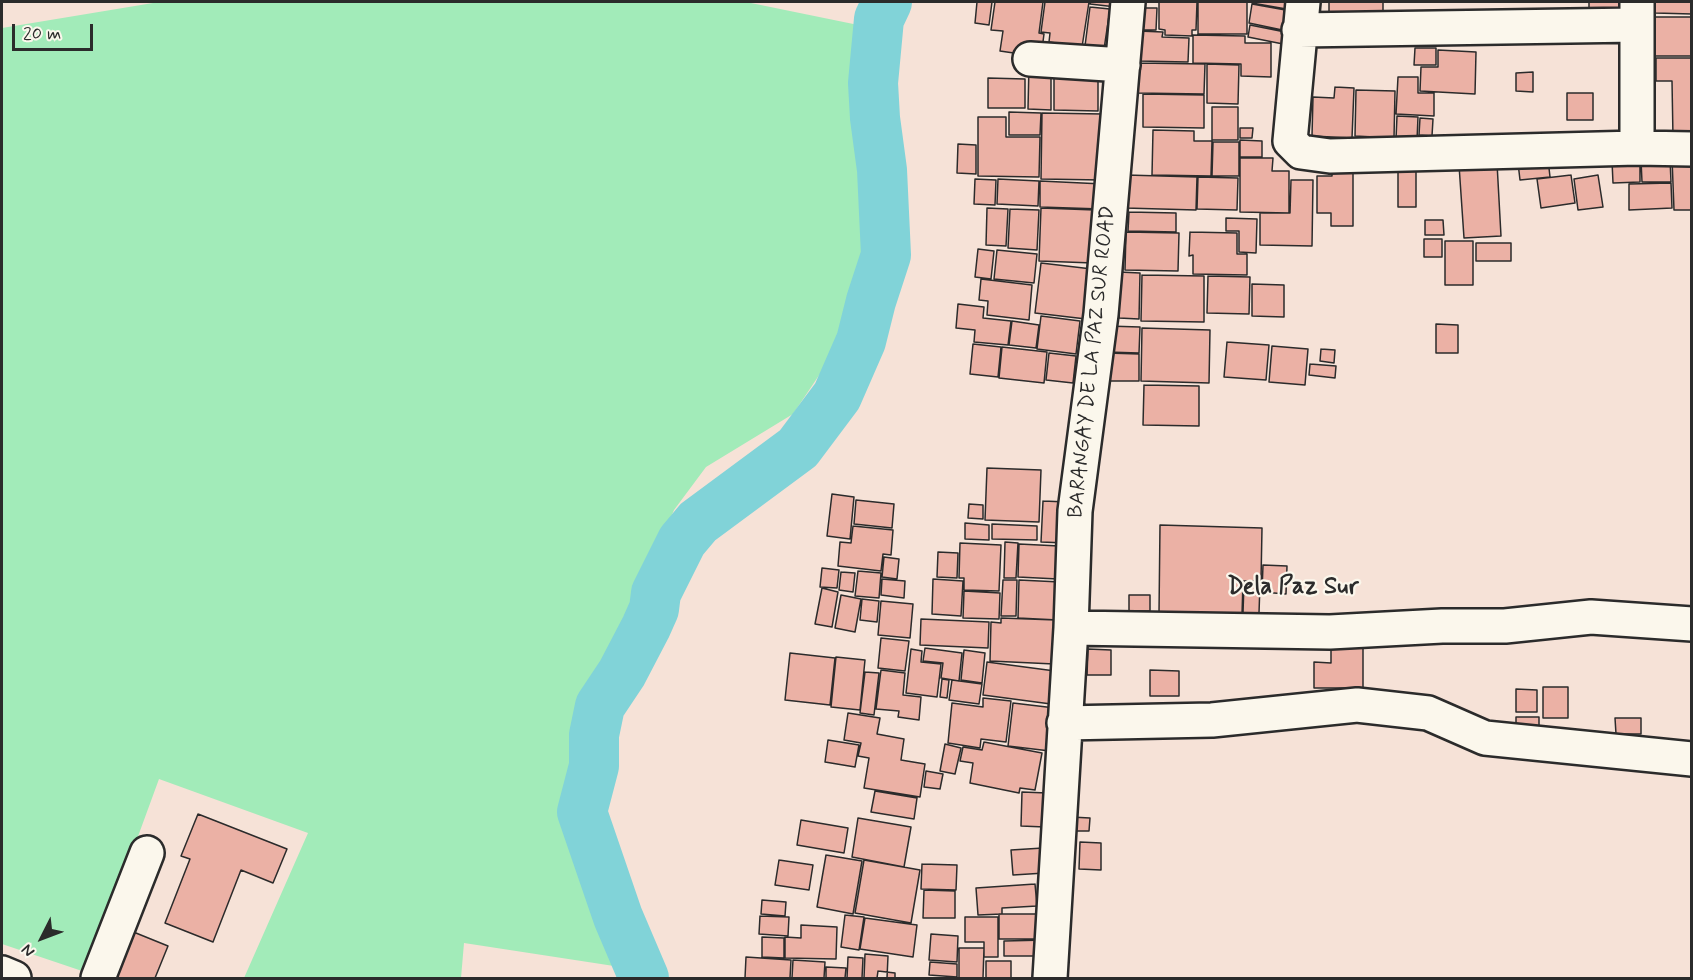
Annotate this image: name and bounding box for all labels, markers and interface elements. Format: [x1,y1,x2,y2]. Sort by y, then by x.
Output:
scale bar [15,12,96,50]
text: 20 m [23,22,61,46]
street label: BARANGAY DE LA PAZ SUR ROAD [1064,205,1122,519]
district label: Dela Paz Sur [1227,574,1359,602]
north arrow [12,908,72,968]
text: N [17,939,40,961]

